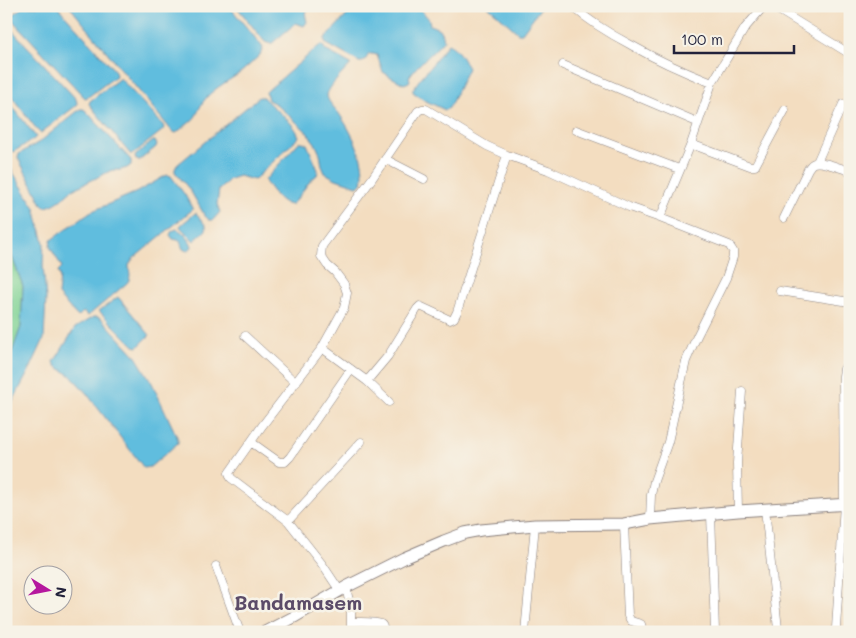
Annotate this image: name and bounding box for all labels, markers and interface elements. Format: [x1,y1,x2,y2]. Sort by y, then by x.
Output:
scale bar [674,22,794,54]
text: 100 m [681,29,723,49]
north arrow [22,566,72,616]
text: N [51,585,72,599]
district label: Bandamasem [234,589,362,615]

